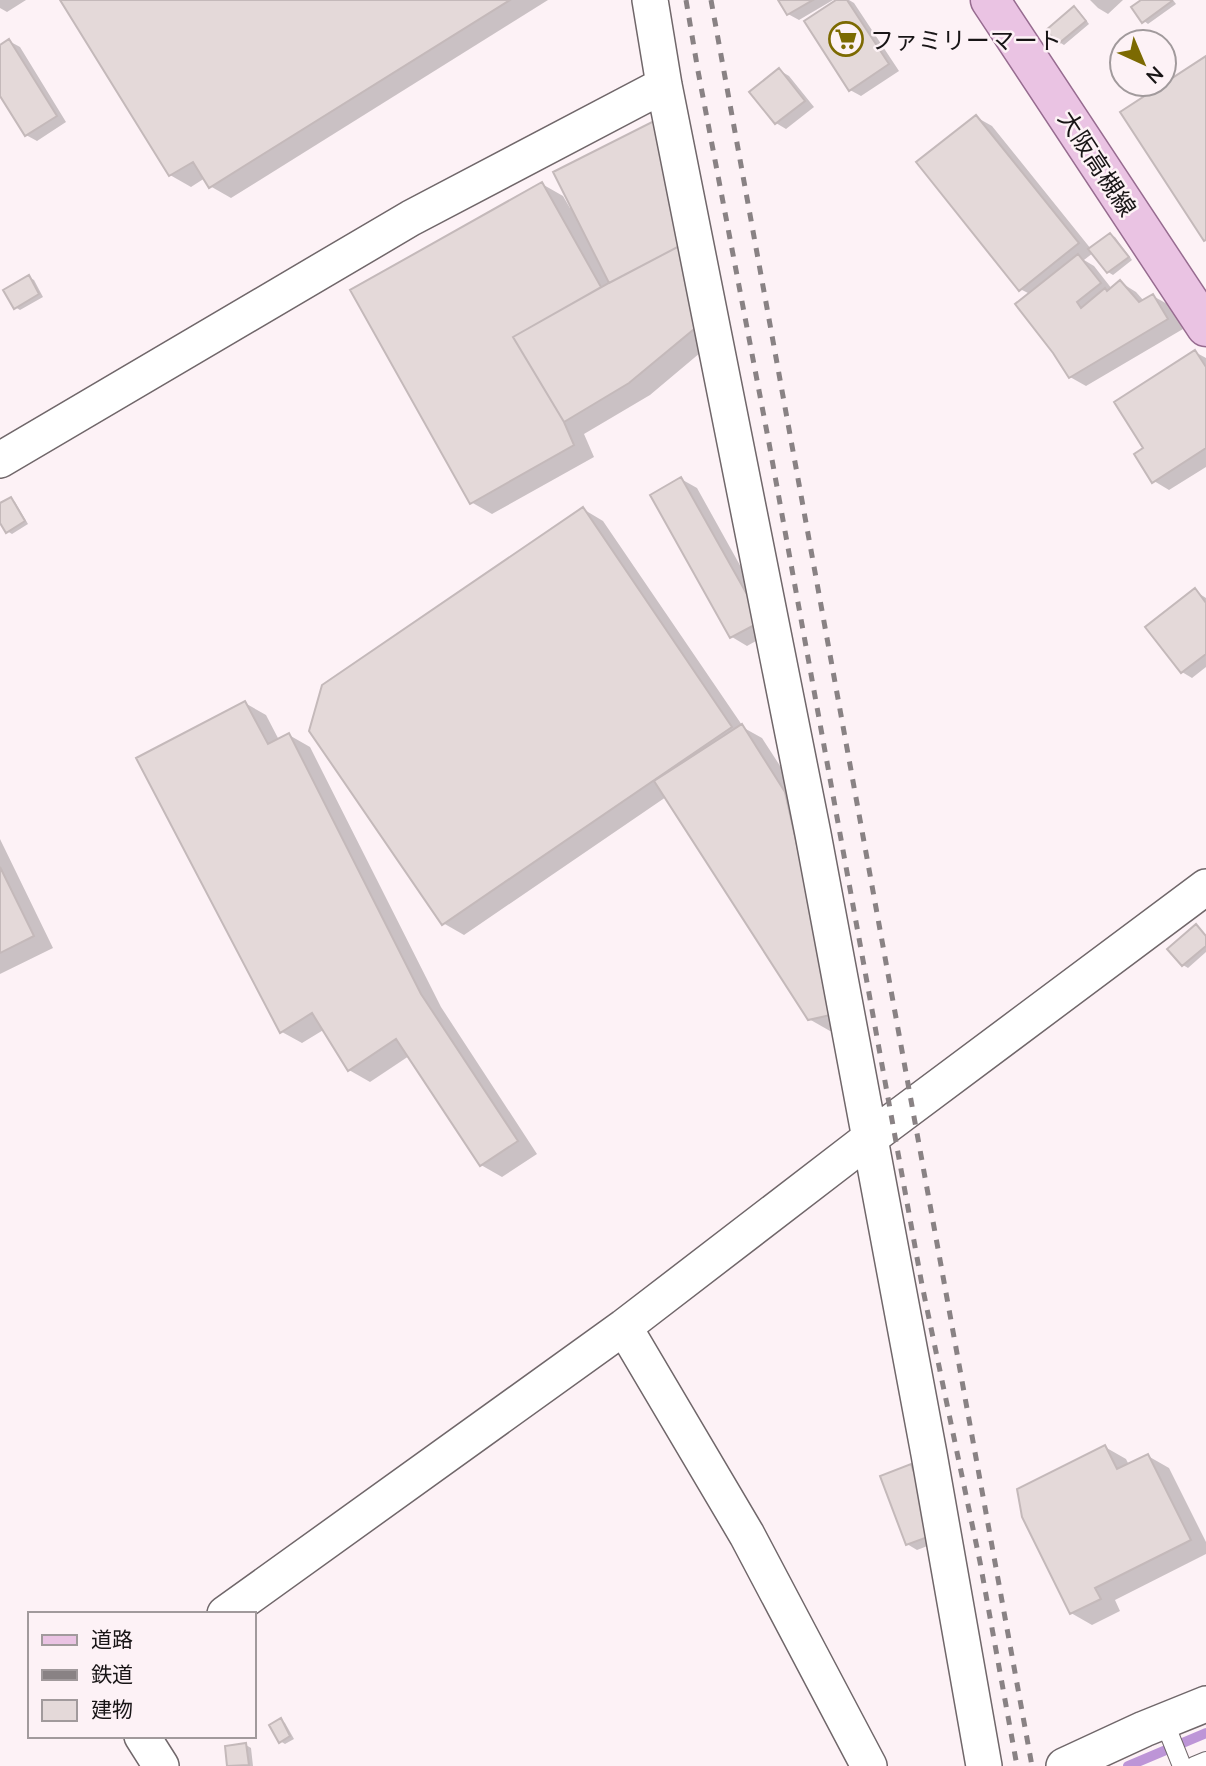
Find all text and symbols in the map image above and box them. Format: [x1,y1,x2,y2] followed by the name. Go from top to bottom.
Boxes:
[827,20,865,58] supermarket icon: ファミリーマート
[870,25,1062,54] place label: ファミリーマート
[1108,28,1178,98] north arrow
[1142,62,1168,89] text: N
[1053,105,1143,221] street label: 大阪高槻線
[28,1612,256,1738] legend
[91,1626,133,1651] text: 道路
[91,1661,133,1686] text: 鉄道
[91,1696,133,1721] text: 建物

